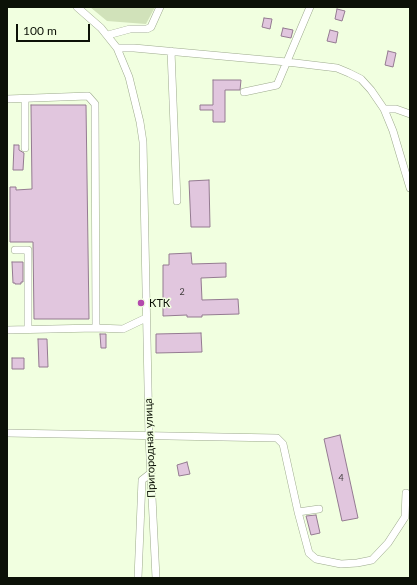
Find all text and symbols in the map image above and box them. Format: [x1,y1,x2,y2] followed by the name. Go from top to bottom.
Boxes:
[18,16,92,42] scale bar
[23,23,57,38] text: 100 m
[179,287,185,297] house number: 2
[149,296,170,310] place label: КТК
[136,298,146,308] marker: КТК
[142,398,158,498] street label: Пригородная улица
[338,473,344,483] house number: 4

